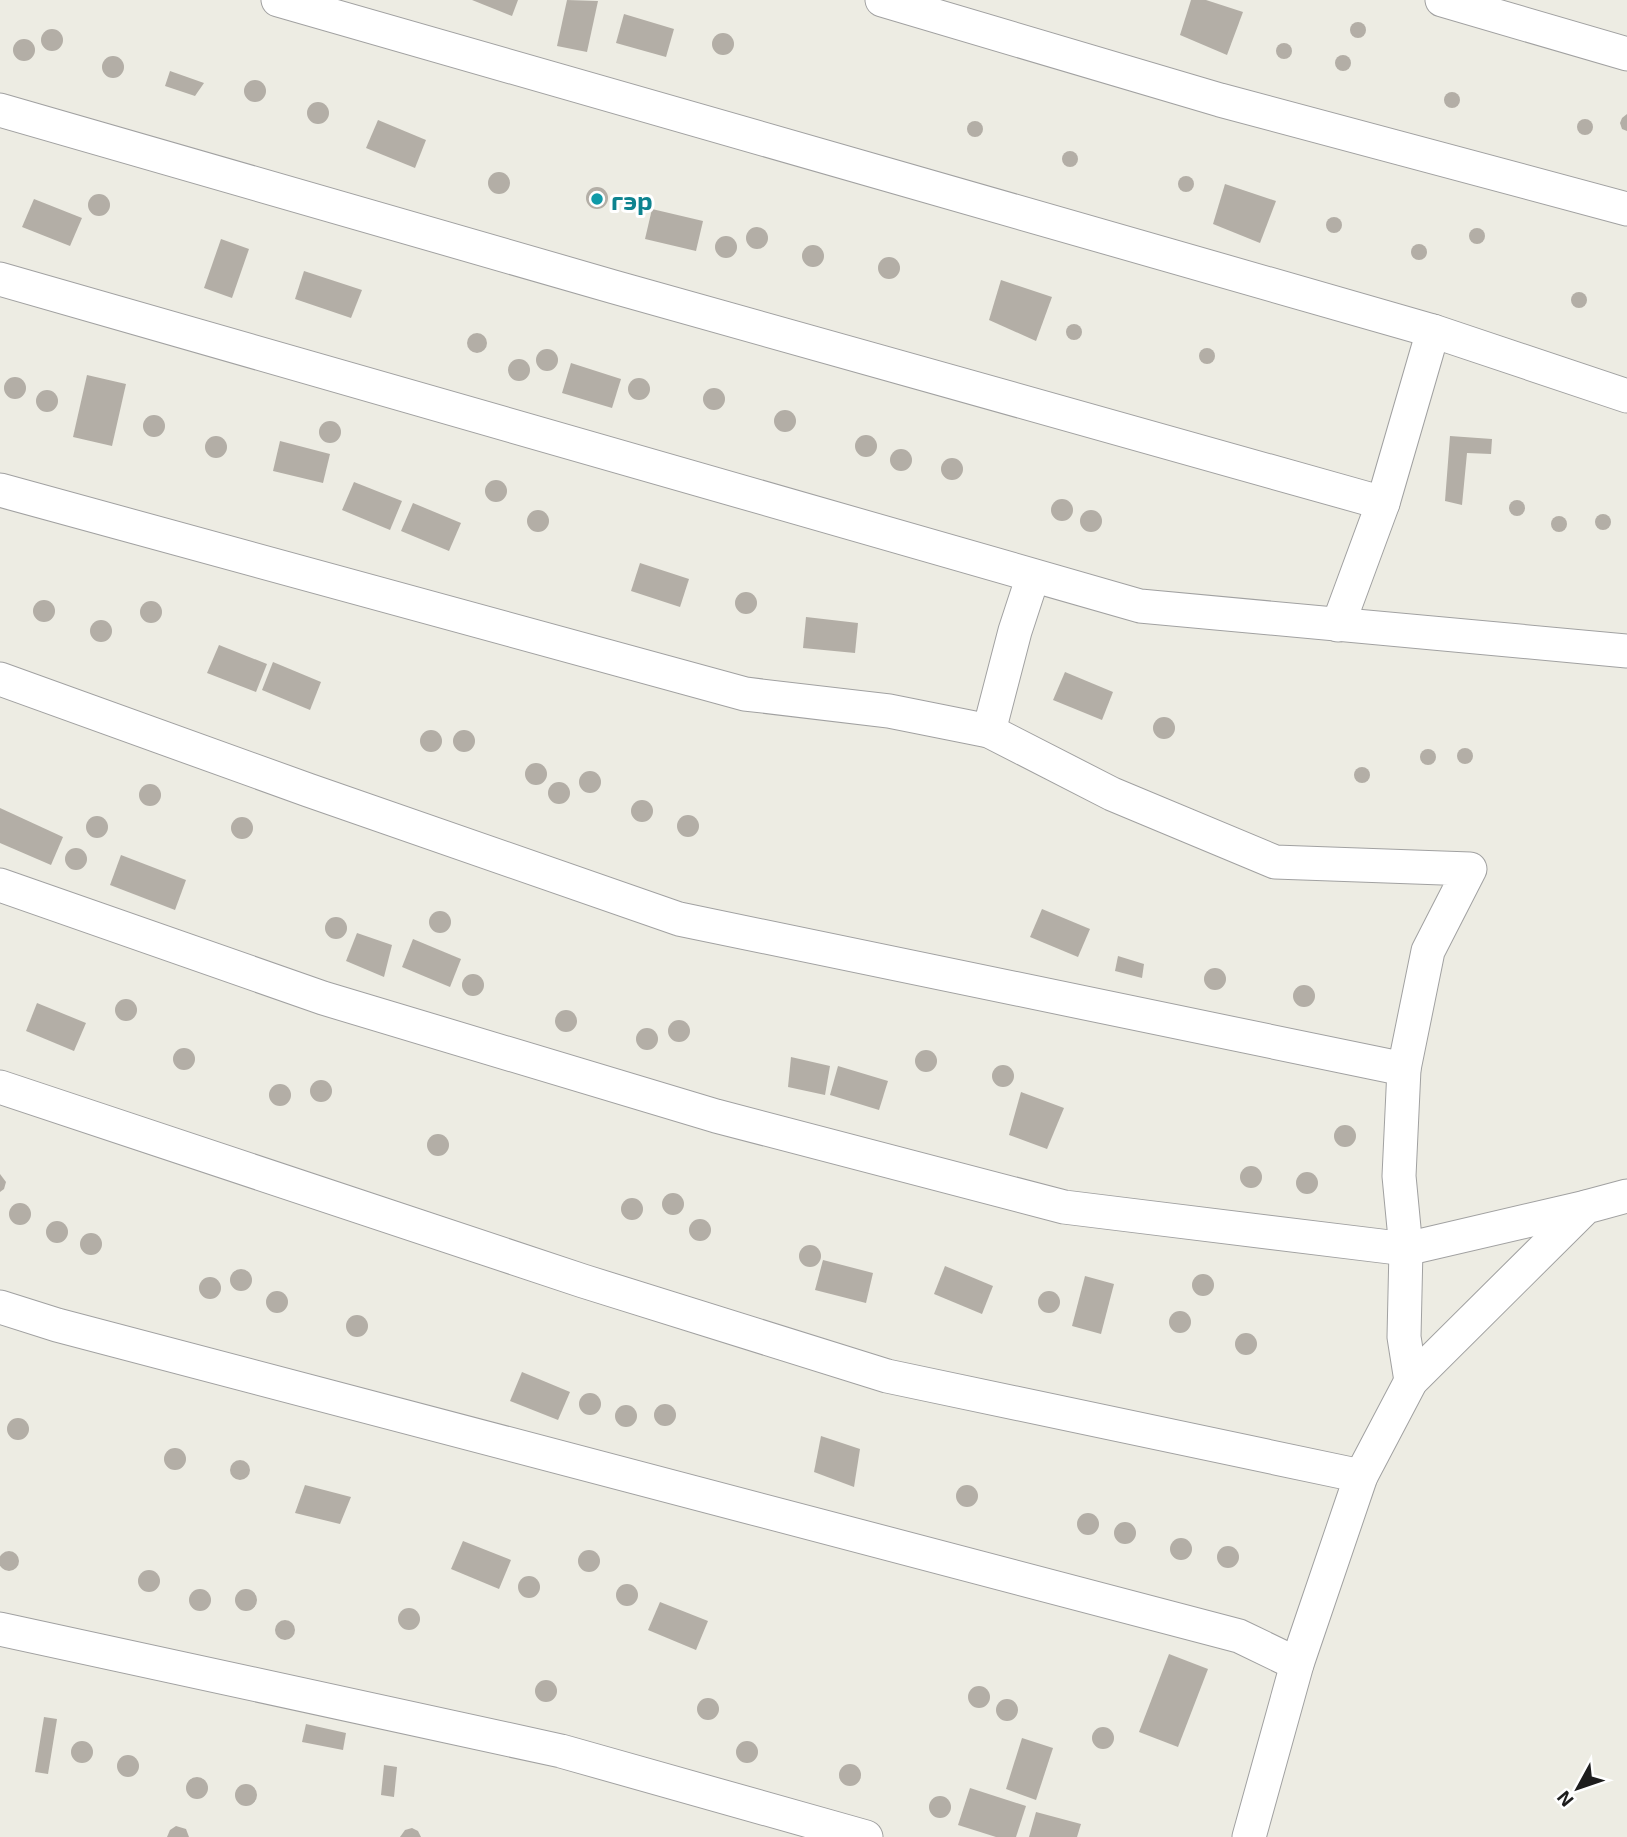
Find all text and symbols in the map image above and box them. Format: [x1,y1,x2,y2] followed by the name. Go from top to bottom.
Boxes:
[611,184,653,215] place label: гэр
[589,191,605,207] marker: гэр
[1543,1753,1613,1823] north arrow
[1551,1787,1578,1812] text: N

